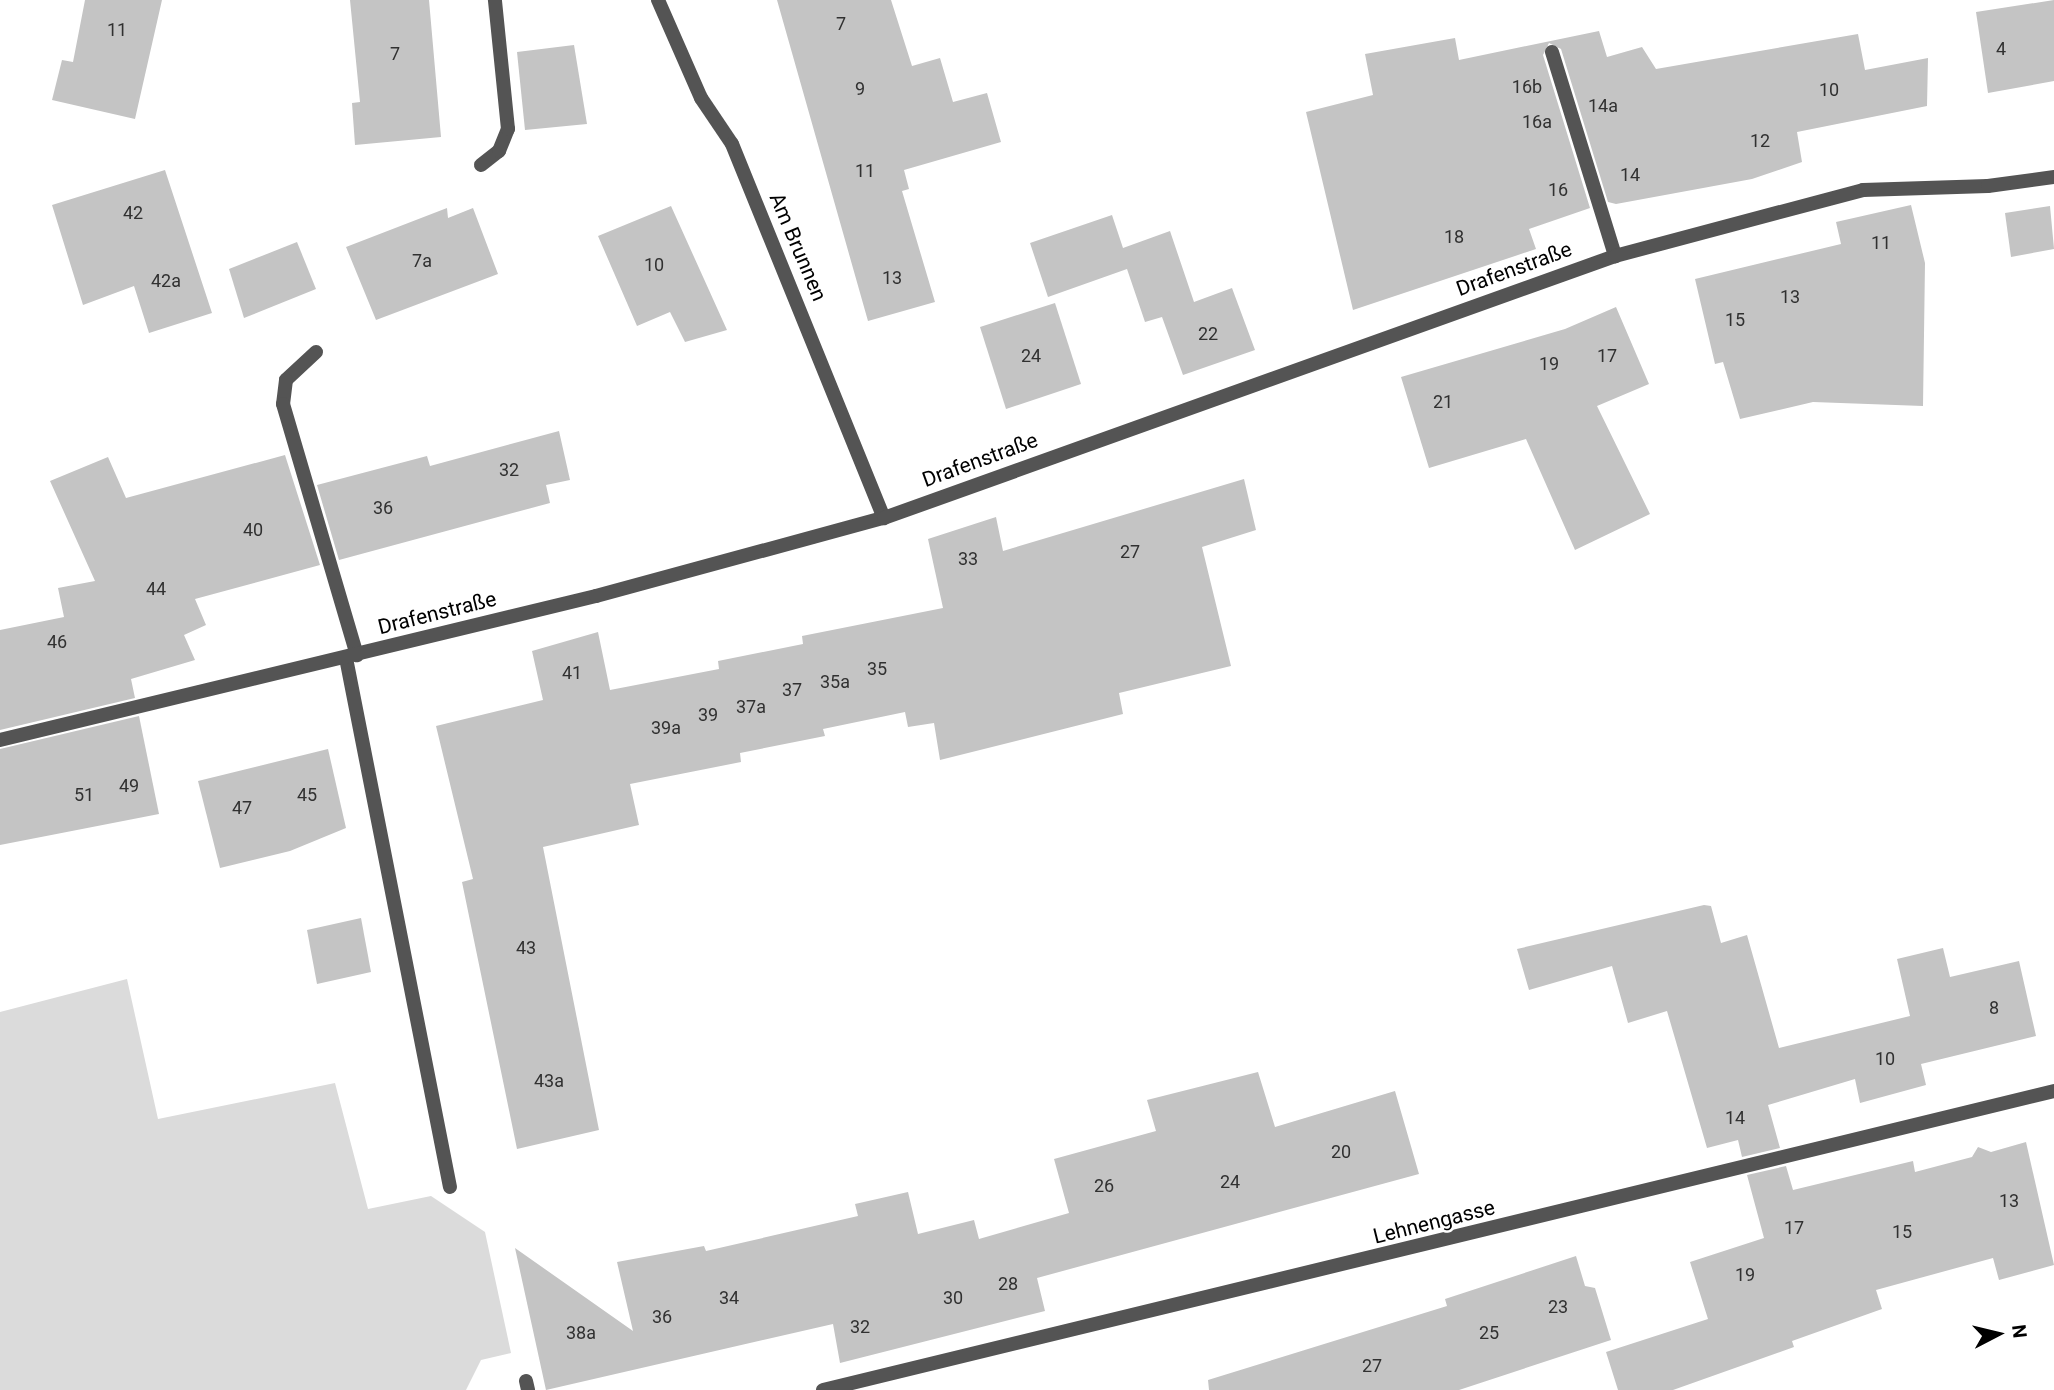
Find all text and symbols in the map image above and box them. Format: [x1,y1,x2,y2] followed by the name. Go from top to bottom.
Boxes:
[836,13,846,35] house number: 7
[107,19,127,41] house number: 11
[1996,38,2006,60] house number: 4
[390,43,400,65] house number: 7
[1512,76,1542,98] house number: 16b
[855,78,865,100] house number: 9
[1819,79,1839,101] house number: 10
[1588,95,1618,117] house number: 14a
[1522,111,1552,133] house number: 16a
[1750,130,1770,152] house number: 12
[855,160,875,182] house number: 11
[1620,164,1640,186] house number: 14
[1548,179,1568,201] house number: 16
[764,189,832,305] street label: Am Brunnen
[123,202,143,224] house number: 42
[1444,226,1464,248] house number: 18
[1871,232,1891,254] house number: 11
[1453,236,1575,302] street label: Drafenstraße
[412,250,432,272] house number: 7a
[644,254,664,276] house number: 10
[882,267,902,289] house number: 13
[151,270,181,292] house number: 42a
[1780,286,1800,308] house number: 13
[1725,309,1745,331] house number: 15
[1198,323,1218,345] house number: 22
[1021,345,1041,367] house number: 24
[1597,345,1617,367] house number: 17
[1539,353,1559,375] house number: 19
[1433,391,1453,413] house number: 21
[919,427,1041,493] street label: Drafenstraße
[499,459,519,481] house number: 32
[373,497,393,519] house number: 36
[243,519,263,541] house number: 40
[1120,541,1140,563] house number: 27
[958,548,978,570] house number: 33
[146,578,166,600] house number: 44
[375,586,499,640] street label: Drafenstraße
[47,631,67,653] house number: 46
[867,658,887,680] house number: 35
[562,662,582,684] house number: 41
[820,671,850,693] house number: 35a
[782,679,802,701] house number: 37
[736,696,766,718] house number: 37a
[698,704,718,726] house number: 39
[651,717,681,739] house number: 39a
[119,775,139,797] house number: 49
[74,784,94,806] house number: 51
[297,784,317,806] house number: 45
[232,797,252,819] house number: 47
[516,937,536,959] house number: 43
[1989,997,1999,1019] house number: 8
[1875,1048,1895,1070] house number: 10
[534,1070,564,1092] house number: 43a
[1725,1107,1745,1129] house number: 14
[1331,1141,1351,1163] house number: 20
[1220,1171,1240,1193] house number: 24
[1094,1175,1114,1197] house number: 26
[1999,1190,2019,1212] house number: 13
[1371,1195,1497,1249] street label: Lehnengasse
[1784,1217,1804,1239] house number: 17
[1892,1221,1912,1243] house number: 15
[1735,1264,1755,1286] house number: 19
[998,1273,1018,1295] house number: 28
[719,1287,739,1309] house number: 34
[943,1287,963,1309] house number: 30
[1548,1296,1568,1318] house number: 23
[1963,1299,2033,1369] north arrow
[652,1306,672,1328] house number: 36
[850,1316,870,1338] house number: 32
[566,1322,596,1344] house number: 38a
[1479,1322,1499,1344] house number: 25
[2007,1323,2032,1339] text: N
[1362,1355,1382,1377] house number: 27

